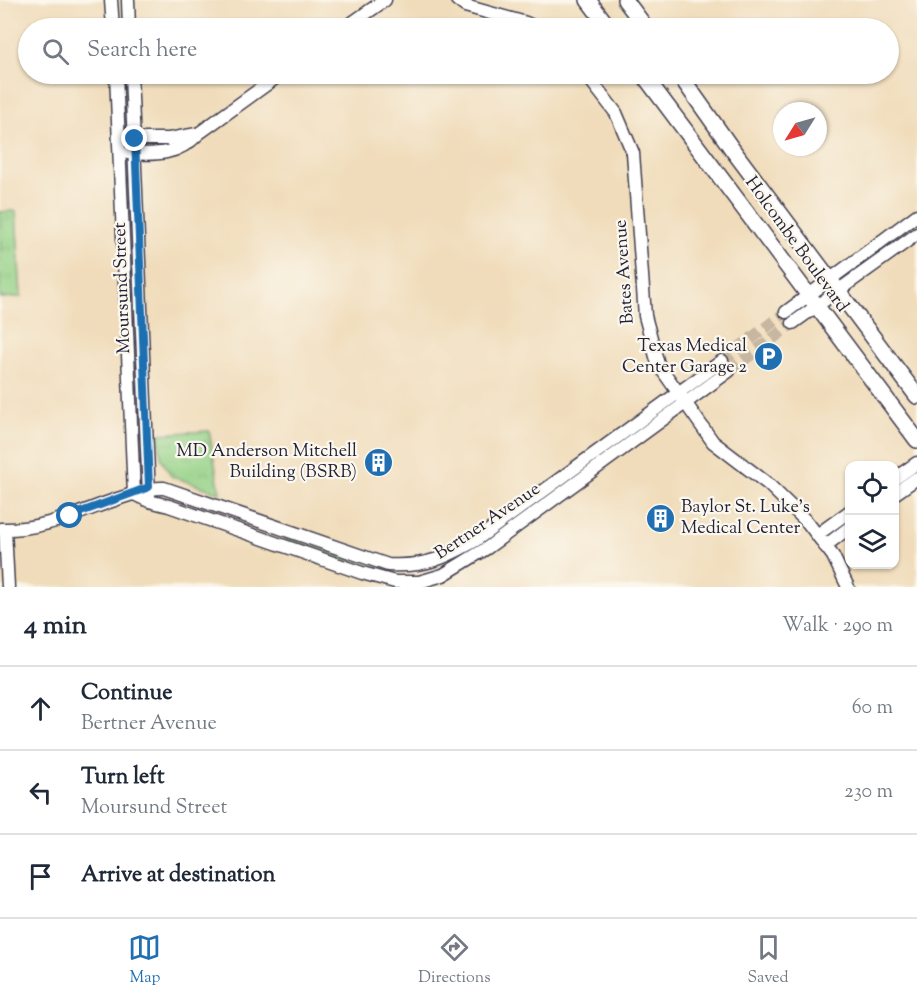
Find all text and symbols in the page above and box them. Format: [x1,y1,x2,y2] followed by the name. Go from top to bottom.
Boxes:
[18,18,899,84] search box
[39,35,72,68] icon: search
[87,35,197,67] text: Search here
[773,102,827,156] north arrow
[121,125,147,151] route end
[738,172,854,318] street label: Holcombe Boulevard
[608,219,642,325] street label: Bates Avenue
[108,222,138,354] street label: Moursund Street
[622,334,748,381] place label: Texas Medical Center Garage 2
[752,341,784,373] parking icon: Texas Medical Center Garage 2
[176,439,357,486] place label: MD Anderson Mitchell Building (BSRB)
[362,446,394,478] building icon: MD Anderson Mitchell Building (BSRB)
[845,461,899,569] map controls
[845,461,899,515] button: locate
[430,477,546,567] street label: Bertner Avenue
[681,495,810,542] place label: Baylor St. Luke's Medical Center
[56,502,82,528] route start
[644,502,676,534] building icon: Baylor St. Luke's Medical Center
[845,515,899,569] button: layers
[24,608,87,645] text: 4 min
[782,612,893,641] text: Walk · 290 m
[81,678,172,710] text: Continue
[24,692,57,725] icon: ahead
[852,694,893,723] text: 60 m
[81,710,217,739] text: Bertner Avenue
[81,762,164,794] text: Turn left
[24,776,57,809] icon: left
[844,778,893,807] text: 230 m
[81,794,227,823] text: Moursund Street
[24,860,57,893] icon: arrive
[81,860,276,892] text: Arrive at destination
[128,931,161,990] tab: Map
[418,931,491,990] tab: Directions
[747,931,789,990] tab: Saved

